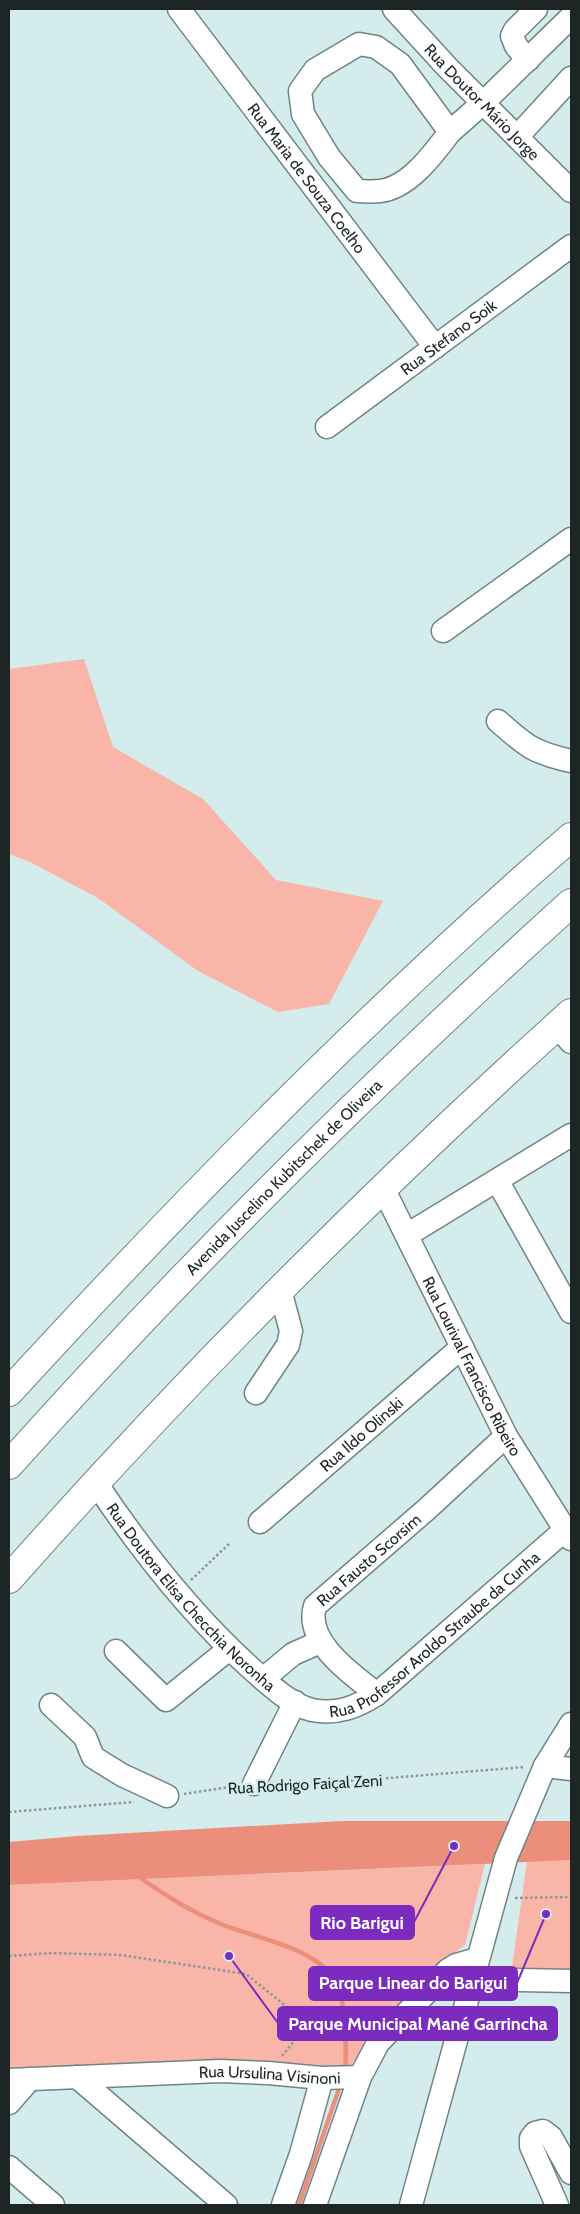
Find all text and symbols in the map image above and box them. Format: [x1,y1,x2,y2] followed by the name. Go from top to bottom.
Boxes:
[420,40,543,164] street label: Rua Doutor Mário Jorge
[244,99,370,257] street label: Rua Maria de Souza Coelho
[397,295,501,379] street label: Rua Stefano Soik
[182,1075,386,1279] street label: Avenida Juscelino Kubitschek de Oliveira
[418,1273,525,1460] street label: Rua Lourival Francisco Ribeiro
[316,1394,407,1476] street label: Rua Ildo Olinski
[102,1500,279,1696] street label: Rua Doutora Elisa Checchia Noronha
[313,1510,425,1610] street label: Rua Fausto Scorsim
[328,1547,544,1722] street label: Rua Professor Aroldo Straube da Cunha
[227,1771,383,1798] street label: Rua Rodrigo Faiçal Zeni
[311,1906,414,1939] callout: Rio Barigui
[320,1912,404,1934] text: Rio Barigui
[309,1967,517,2000] callout: Parque Linear do Barigui
[319,1972,507,1994] text: Parque Linear do Barigui
[278,2007,557,2040] callout: Parque Municipal Mané Garrincha
[288,2013,548,2035] text: Parque Municipal Mané Garrincha
[198,2062,341,2088] street label: Rua Ursulina Visinoni

